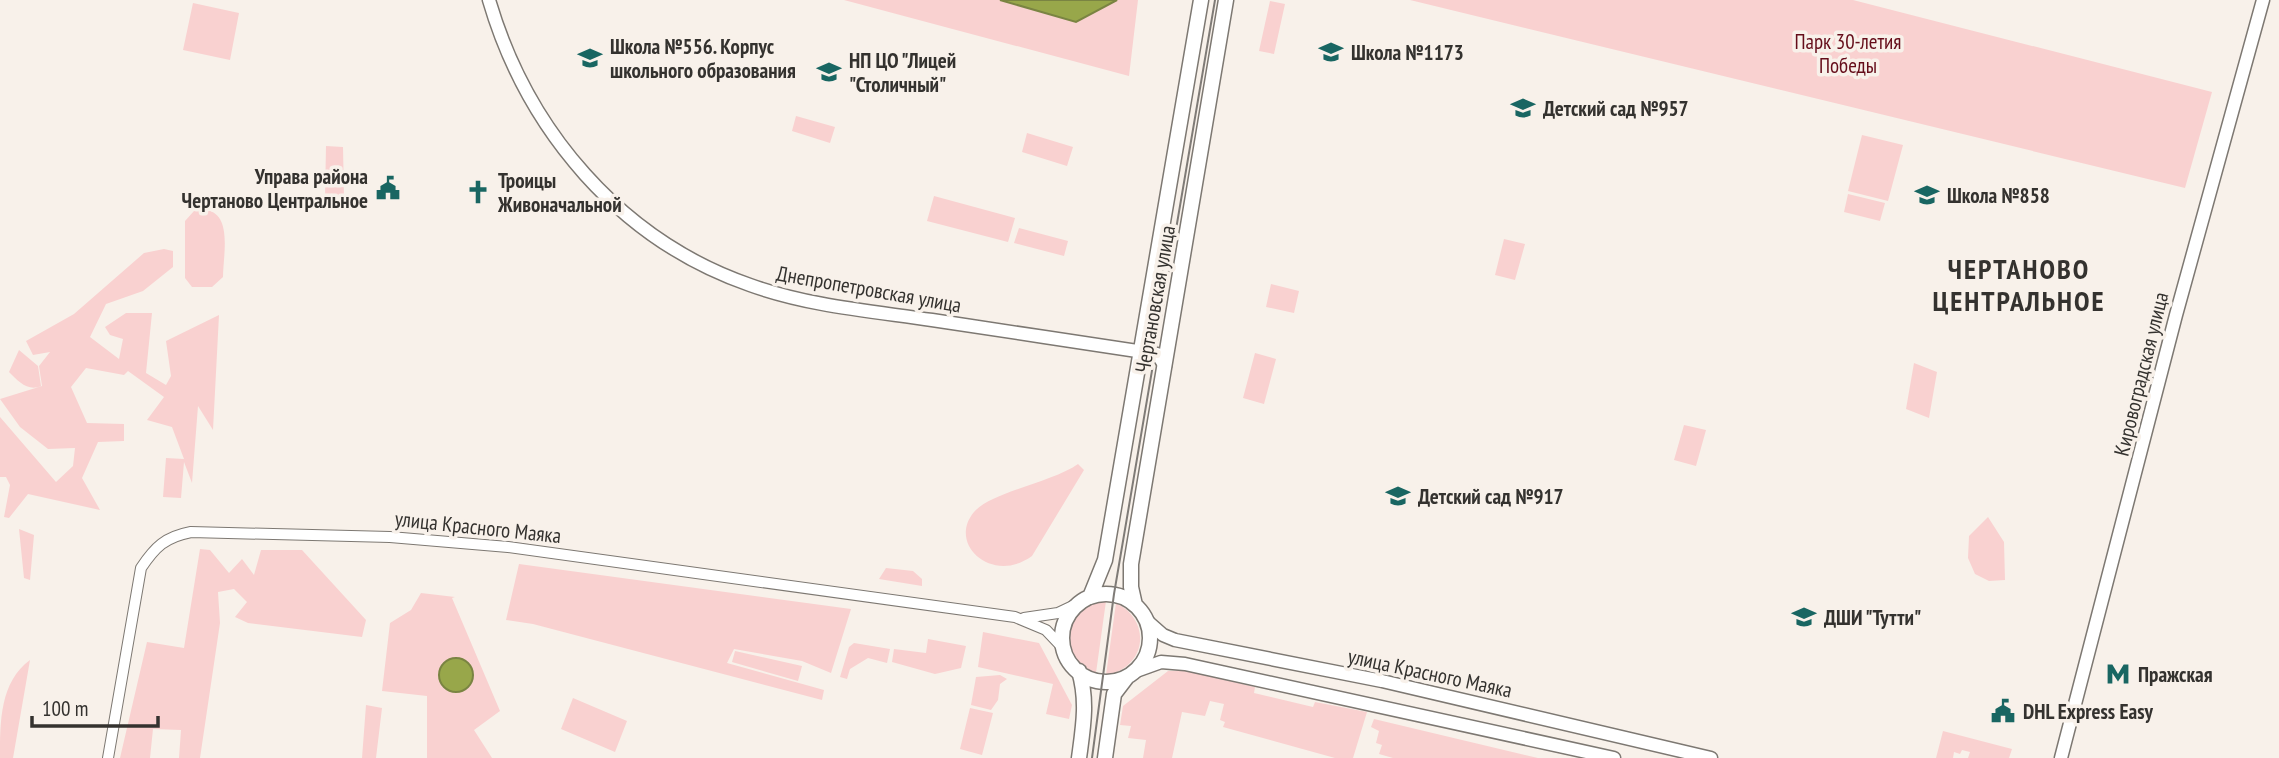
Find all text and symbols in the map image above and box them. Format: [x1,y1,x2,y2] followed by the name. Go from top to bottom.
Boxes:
[1795,28,1901,79] park label: Парк 30-летия Победы
[610,33,796,84] place label: Школа №556. Корпус школьного образования
[1317,38,1345,66] school or university icon: Школа №1173
[1351,39,1464,66] place label: Школа №1173
[576,44,604,72] school or university icon: Школа №556. Корпус школьного образования
[849,47,956,98] place label: НП ЦО "Лицей "Столичный"
[815,58,843,86] school or university icon: НП ЦО "Лицей "Столичный"
[1509,94,1537,122] school or university icon: Детский сад №957
[1543,95,1689,122] place label: Детский сад №957
[182,163,368,214] place label: Управа района Чертаново Центральное
[497,167,622,218] place label: Троицы Живоначальной
[374,174,402,202] public building icon: Управа района Чертаново Центральное
[464,178,492,206] church icon: Троицы Живоначальной
[1913,181,1941,209] school or university icon: Школа №858
[1947,182,2050,209] place label: Школа №858
[1129,223,1181,375] street label: Чертановская улица
[1932,250,2106,319] district label: ЧЕРТАНОВО ЦЕНТРАЛЬНОЕ
[775,259,963,319] street label: Днепропетровская улица
[2108,289,2174,459] street label: Кировоградская улица
[1384,482,1412,510] school or university icon: Детский сад №917
[1418,483,1564,510] place label: Детский сад №917
[394,505,562,549] street label: улица Красного Маяка
[1790,603,1818,631] school or university icon: ДШИ "Тутти"
[1824,604,1921,631] place label: ДШИ "Тутти"
[1346,642,1514,704] street label: улица Красного Маяка
[2104,660,2132,688] metro station icon: Пражская
[2138,661,2213,688] place label: Пражская
[32,684,158,728] scale bar
[42,695,88,722] text: 100 m
[1989,697,2017,725] public building icon: DHL Express Easy
[2023,698,2154,725] place label: DHL Express Easy

